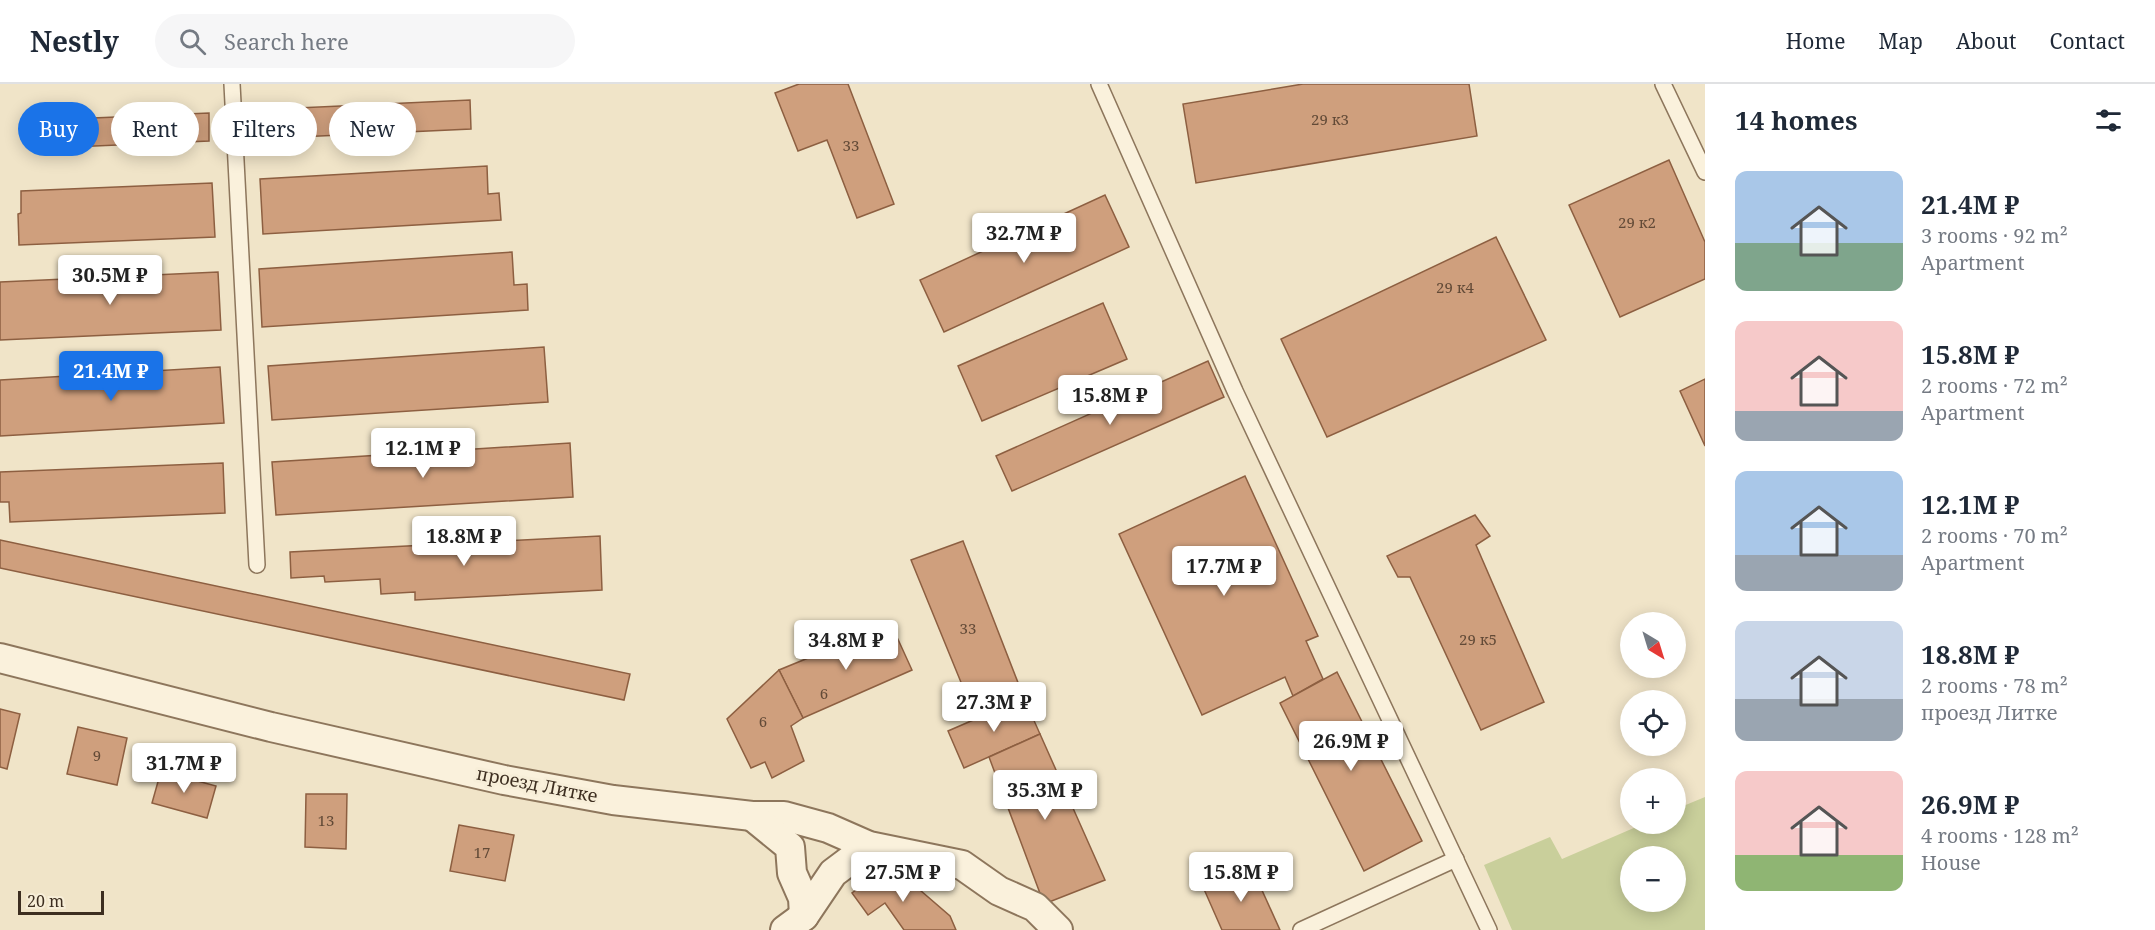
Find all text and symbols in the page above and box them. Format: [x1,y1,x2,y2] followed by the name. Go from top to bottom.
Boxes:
[155,14,575,68] search box
[30,22,119,60] text: Nestly
[176,25,209,58] icon: search
[224,26,349,56] text: Search here
[1786,27,1846,55] text: Home
[1879,27,1923,55] text: Map
[1956,27,2017,55] text: About
[2050,27,2125,55] text: Contact
[18,102,99,156] chip: Buy
[111,102,199,156] chip: Rent
[211,102,317,156] chip: Filters
[329,102,416,156] chip: New
[1735,102,1857,138] text: 14 homes
[2092,104,2125,137] icon: filters
[1311,109,1349,129] house number: 29 к3
[843,135,859,155] house number: 33
[1921,186,2020,222] text: 21.4M ₽
[1783,195,1855,267] icon: home
[1618,212,1656,232] house number: 29 к2
[969,213,1079,264] pin: 32.7M ₽
[986,219,1062,246] text: 32.7M ₽
[1921,222,2068,249] text: 3 rooms · 92 m²
[1921,249,2025,276] text: Apartment
[55,255,165,306] pin: 30.5M ₽
[72,261,148,288] text: 30.5M ₽
[1436,277,1475,297] house number: 29 к4
[1921,336,2020,372] text: 15.8M ₽
[1783,345,1855,417] icon: home
[56,351,166,402] pin: 21.4M ₽
[73,357,149,384] text: 21.4M ₽
[1921,372,2068,399] text: 2 rooms · 72 m²
[1055,375,1165,426] pin: 15.8M ₽
[1072,381,1148,408] text: 15.8M ₽
[1921,399,2025,426] text: Apartment
[368,428,478,479] pin: 12.1M ₽
[385,434,461,461] text: 12.1M ₽
[1921,486,2020,522] text: 12.1M ₽
[1783,495,1855,567] icon: home
[409,516,519,567] pin: 18.8M ₽
[426,522,502,549] text: 18.8M ₽
[1921,522,2068,549] text: 2 rooms · 70 m²
[1169,546,1279,597] pin: 17.7M ₽
[1921,549,2025,576] text: Apartment
[1186,552,1262,579] text: 17.7M ₽
[1620,612,1686,678] north arrow
[1620,612,1686,912] map controls
[960,618,976,638] house number: 33
[791,620,901,671] pin: 34.8M ₽
[808,626,884,653] text: 34.8M ₽
[1459,629,1497,649] house number: 29 к5
[1921,636,2020,672] text: 18.8M ₽
[1783,645,1855,717] icon: home
[1921,672,2068,699] text: 2 rooms · 78 m²
[939,682,1049,733] pin: 27.3M ₽
[820,683,828,703] house number: 6
[956,688,1032,715] text: 27.3M ₽
[1620,690,1686,756] button: locate
[1921,699,2058,726] text: проезд Литке
[759,711,767,731] house number: 6
[1296,721,1406,772] pin: 26.9M ₽
[1313,727,1389,754] text: 26.9M ₽
[129,743,239,794] pin: 31.7M ₽
[93,745,101,765] house number: 9
[146,749,222,776] text: 31.7M ₽
[475,761,600,808] street label: проезд Литке
[1620,768,1686,834] button: +
[990,770,1100,821] pin: 35.3M ₽
[1007,776,1083,803] text: 35.3M ₽
[1921,786,2020,822] text: 26.9M ₽
[1783,795,1855,867] icon: home
[318,810,334,830] house number: 13
[1921,822,2079,849] text: 4 rooms · 128 m²
[474,842,490,862] house number: 17
[1620,846,1686,912] button: −
[1921,849,1981,876] text: House
[848,852,958,903] pin: 27.5M ₽
[1186,852,1296,903] pin: 15.8M ₽
[865,858,941,885] text: 27.5M ₽
[1203,858,1279,885] text: 15.8M ₽
[18,888,104,916] scale bar
[27,890,64,912] text: 20 m

